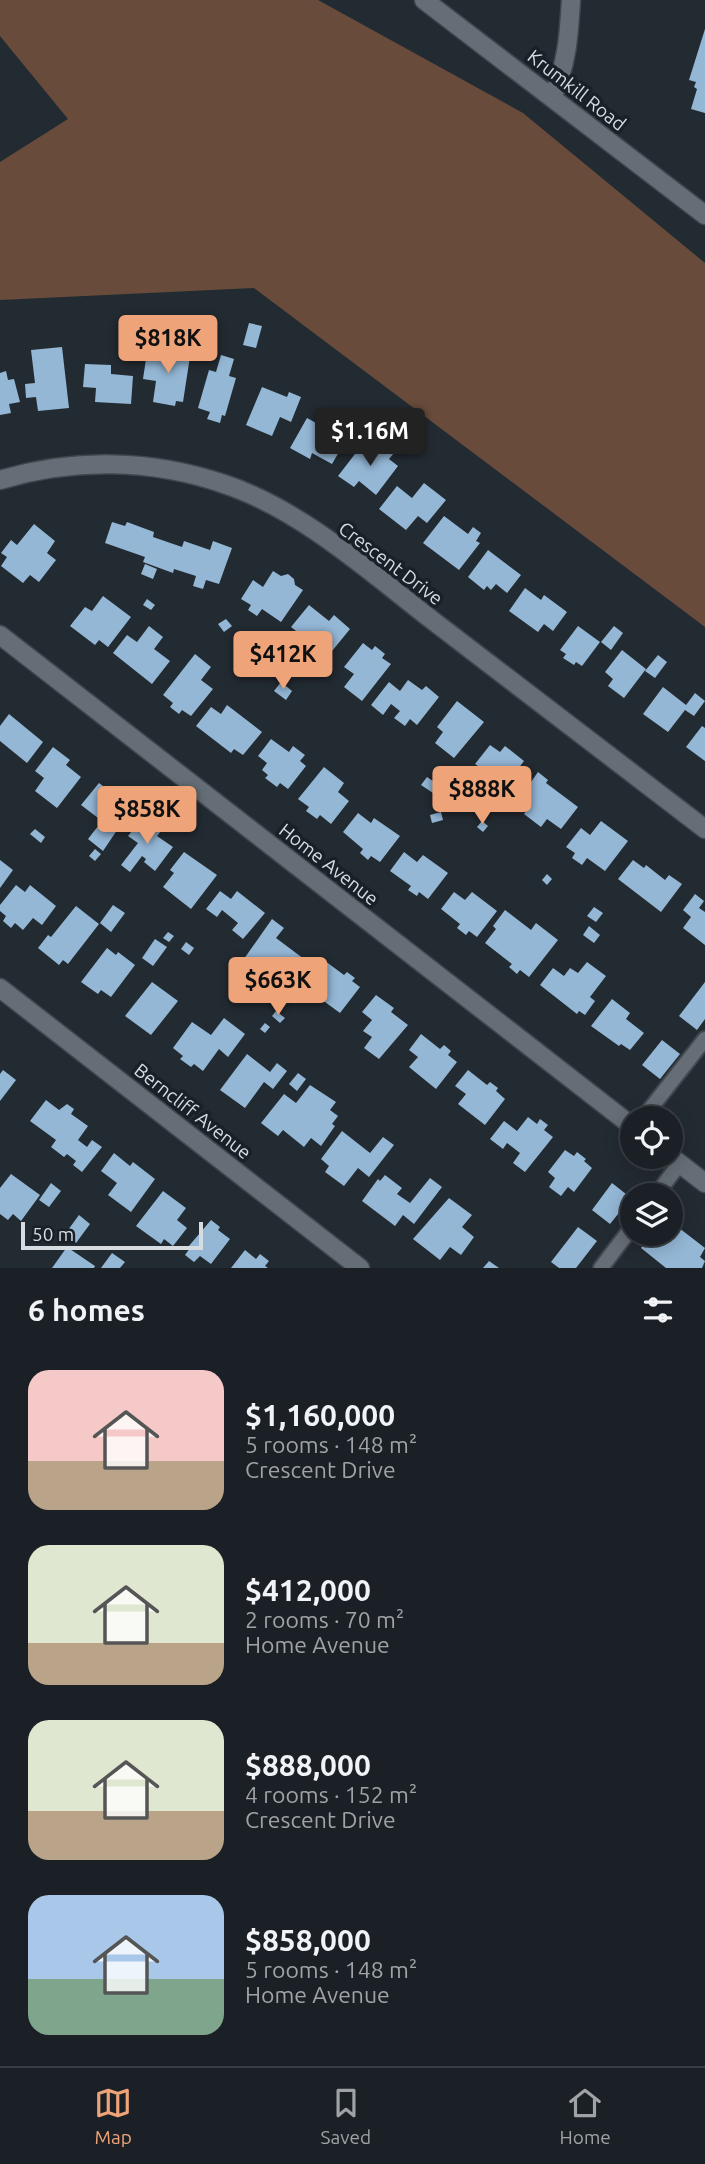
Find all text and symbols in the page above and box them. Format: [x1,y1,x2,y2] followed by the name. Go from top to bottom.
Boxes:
[524,45,630,135] street label: Krumkill Road
[119,316,217,375] pin: $818K
[134,325,202,350] text: $818K
[313,408,427,468] pin: $1.16M
[331,418,409,443] text: $1.16M
[335,517,447,609] street label: Crescent Drive
[234,632,332,691] pin: $412K
[249,641,317,666] text: $412K
[433,766,531,826] pin: $888K
[448,776,516,801] text: $888K
[98,786,196,846] pin: $858K
[113,796,181,821] text: $858K
[275,819,383,909] street label: Home Avenue
[229,958,327,1017] pin: $663K
[244,967,312,992] text: $663K
[130,1059,256,1163] street label: Berncliff Avenue
[620,1106,683,1246] map controls
[620,1106,683,1169] button: locate
[620,1183,683,1246] button: layers
[21,1219,203,1251] scale bar
[32,1223,74,1245] text: 50 m
[639,1291,677,1329] icon: filters
[28,1293,145,1327] text: 6 homes
[84,1398,168,1482] icon: home
[245,1398,395,1432] text: $1,160,000
[245,1432,417,1457] text: 5 rooms · 148 m²
[245,1457,396,1482] text: Crescent Drive
[84,1573,168,1657] icon: home
[245,1573,371,1607] text: $412,000
[245,1607,404,1632] text: 2 rooms · 70 m²
[245,1632,390,1657] text: Home Avenue
[84,1748,168,1832] icon: home
[245,1748,371,1782] text: $888,000
[245,1782,417,1807] text: 4 rooms · 152 m²
[245,1807,396,1832] text: Crescent Drive
[84,1923,168,2007] icon: home
[245,1923,371,1957] text: $858,000
[245,1957,417,1982] text: 5 rooms · 148 m²
[245,1982,390,2007] text: Home Avenue
[94,2084,132,2148] tab: Map
[321,2084,371,2148] tab: Saved
[560,2084,611,2148] tab: Home

